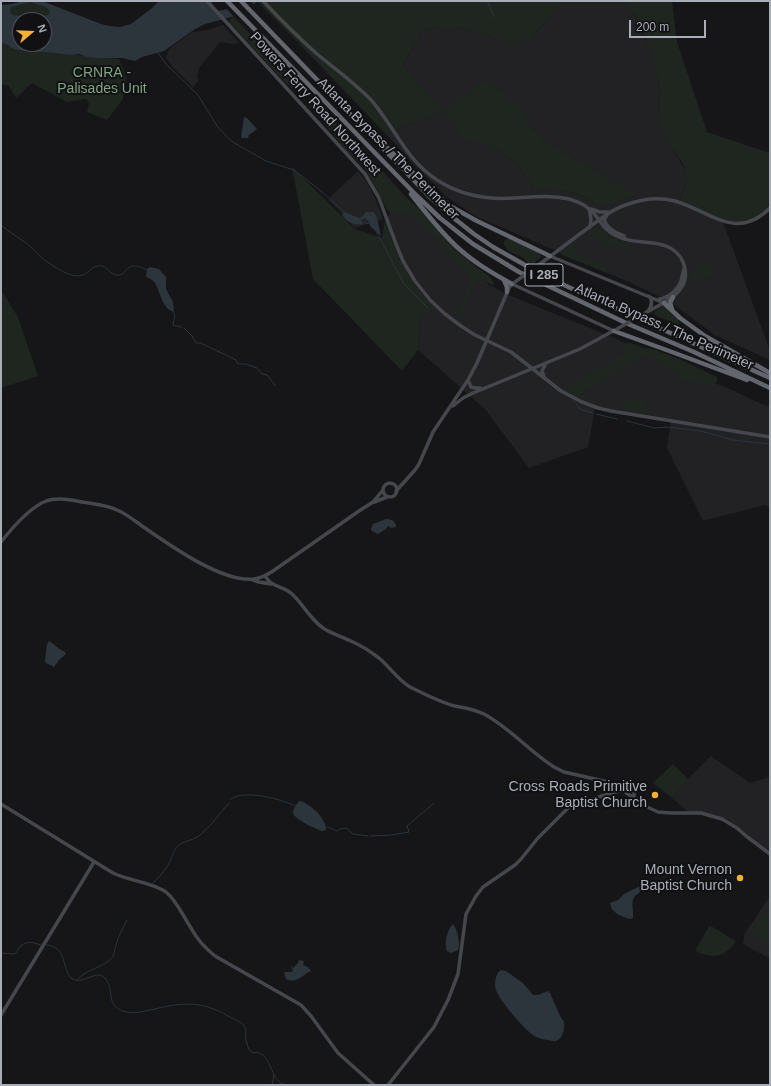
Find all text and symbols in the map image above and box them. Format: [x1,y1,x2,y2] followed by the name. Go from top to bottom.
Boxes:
[12,12,52,52] north arrow
[631,12,708,38] scale bar
[636,20,669,34] text: 200 m
[35,23,49,34] text: N
[246,29,384,179] street label: Powers Ferry Road Northwest
[57,65,147,98] park label: CRNRA - Palisades Unit
[314,75,462,223] street label: Atlanta Bypass / The Perimeter
[525,264,563,286] road number: I 285
[572,280,756,374] street label: Atlanta Bypass / The Perimeter
[509,779,647,812] place label: Cross Roads Primitive Baptist Church
[650,790,660,800] marker: Cross Roads Primitive Baptist Church
[640,862,732,894] place label: Mount Vernon Baptist Church
[735,873,745,883] marker: Mount Vernon Baptist Church

